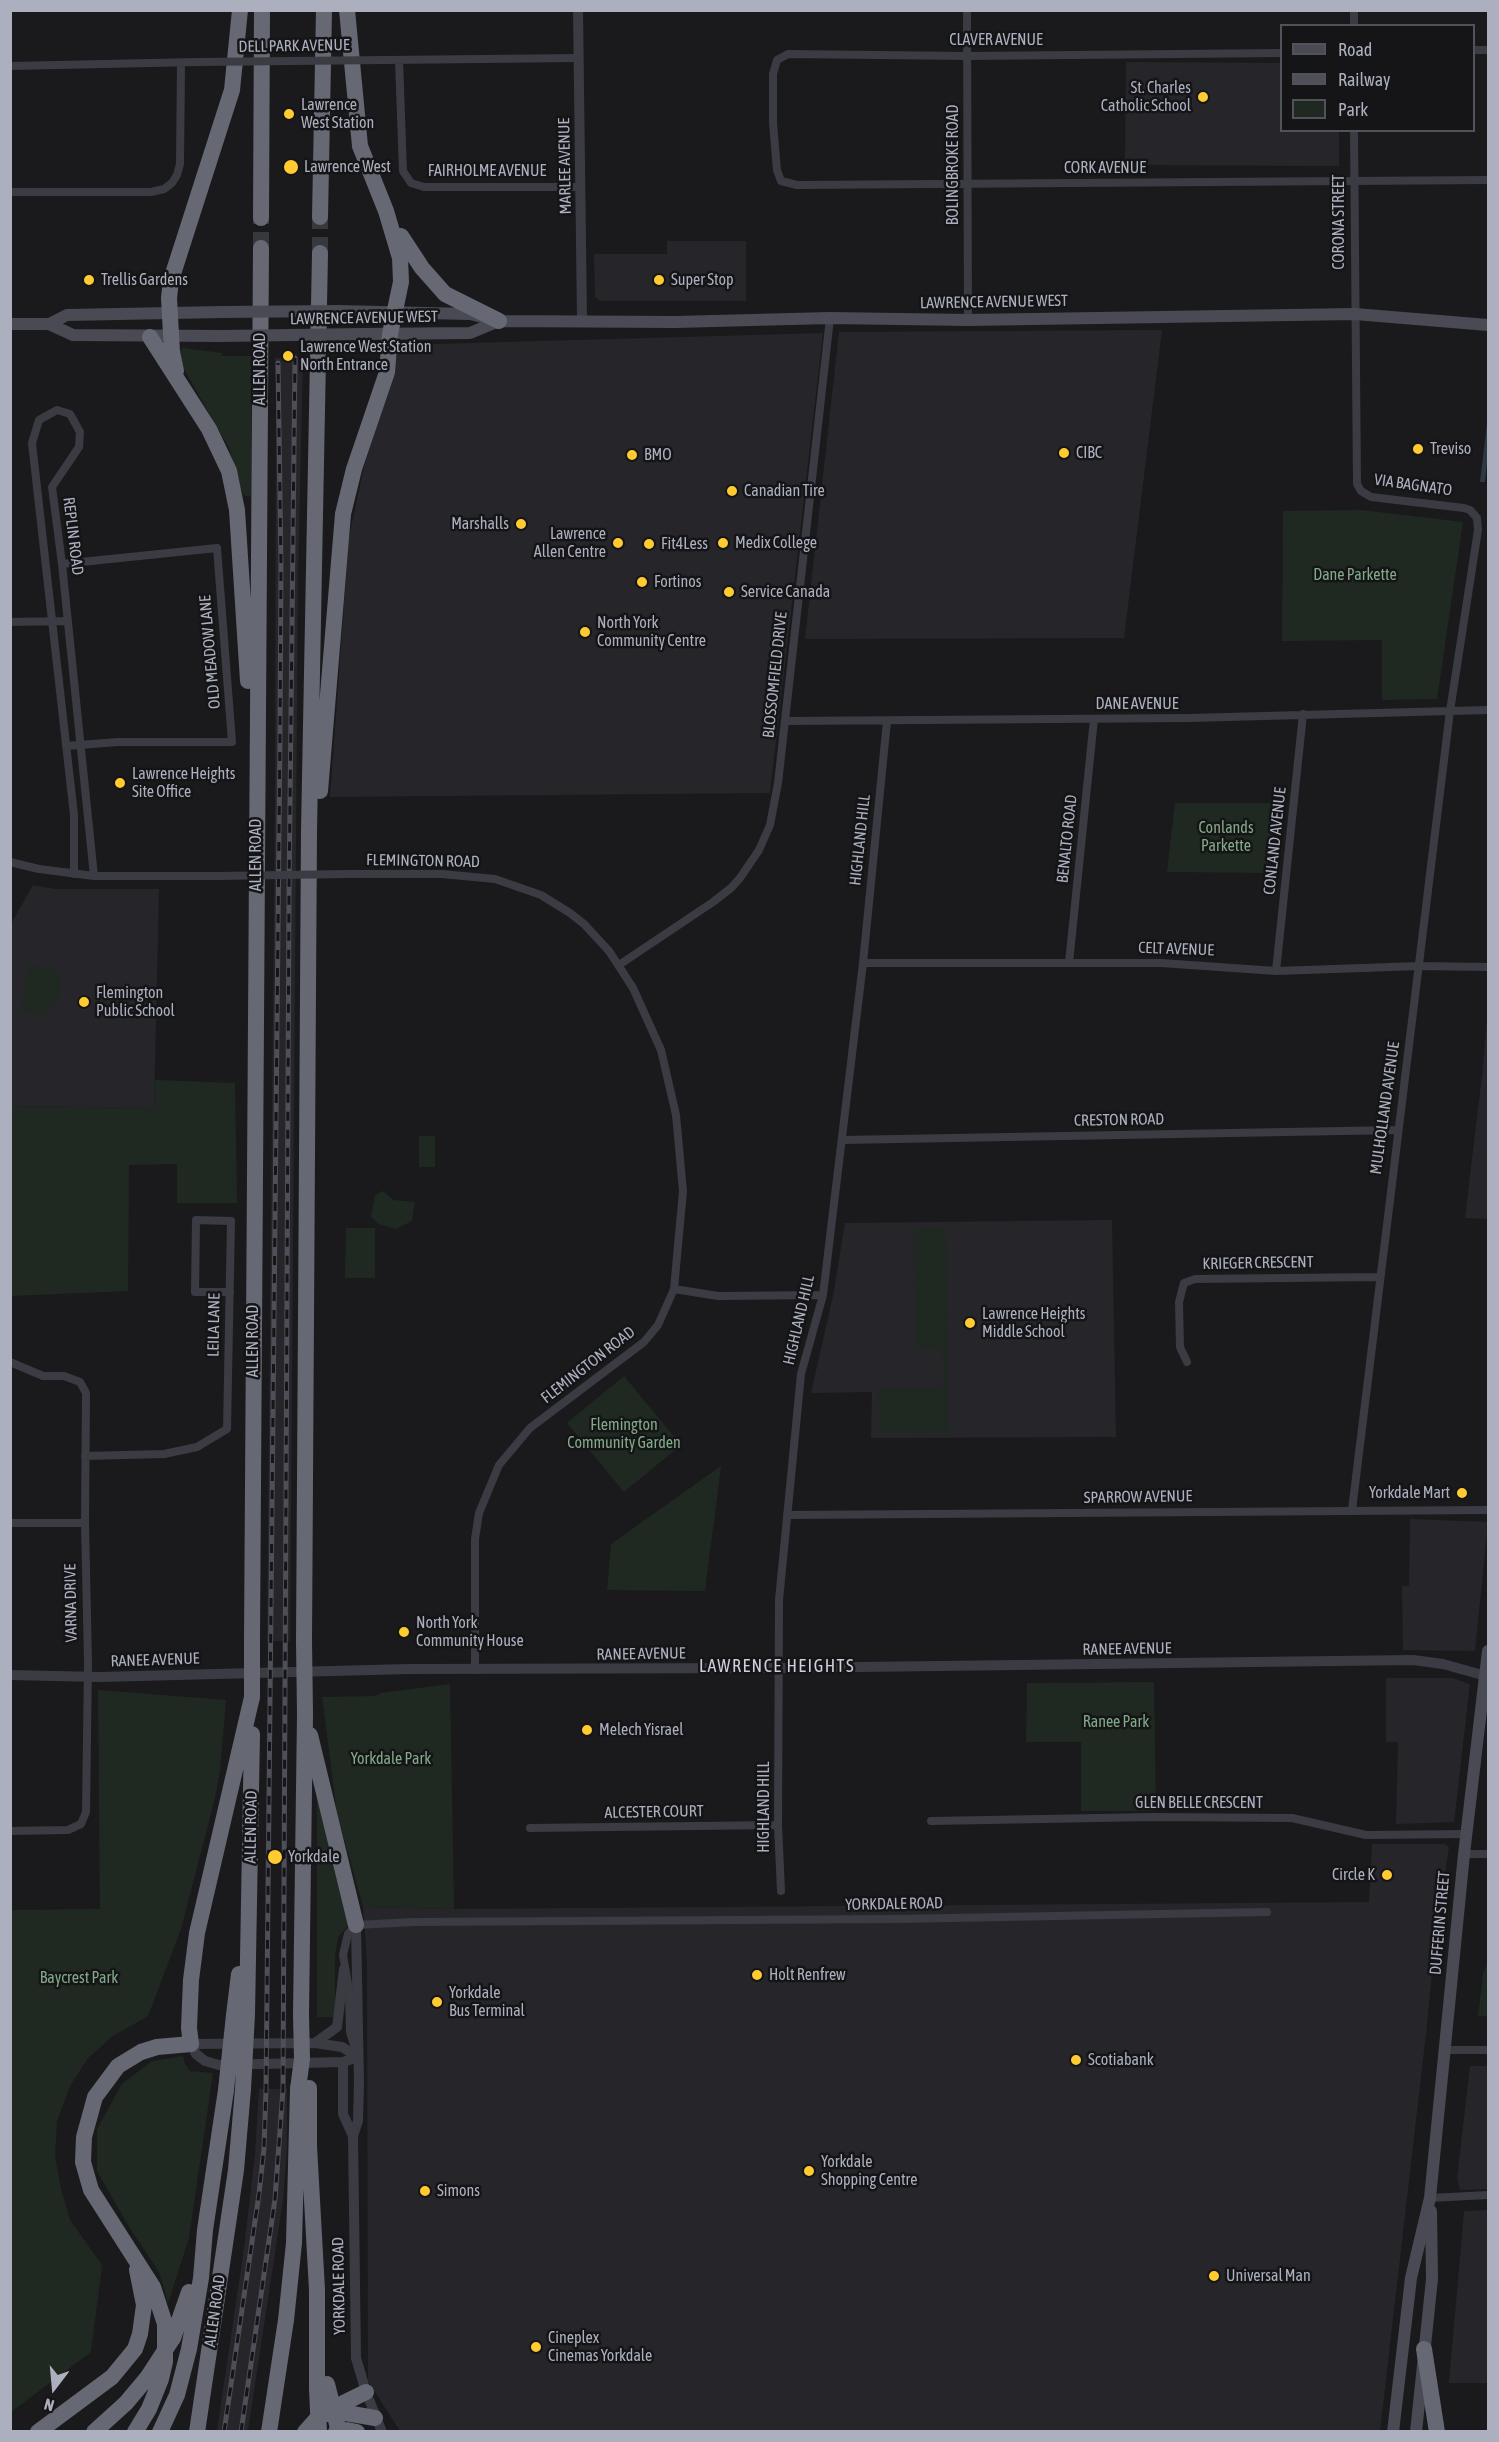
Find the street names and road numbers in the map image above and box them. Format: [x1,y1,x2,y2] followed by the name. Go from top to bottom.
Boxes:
[949,30,1043,50] street label: CLAVER AVENUE
[238,35,350,57] street label: DELL PARK AVENUE
[943,105,963,225] street label: BOLINGBROKE ROAD
[555,118,575,214] street label: MARLEE AVENUE
[1064,158,1146,178] street label: CORK AVENUE
[428,161,546,181] street label: FAIRHOLME AVENUE
[1329,174,1349,270] street label: CORONA STREET
[920,291,1068,313] street label: LAWRENCE AVENUE WEST
[290,307,438,329] street label: LAWRENCE AVENUE WEST
[250,333,270,405] street label: ALLEN ROAD
[1373,470,1453,500] street label: VIA BAGNATO
[59,496,87,576] street label: REPLIN ROAD
[195,594,225,710] street label: OLD MEADOW LANE
[759,611,791,739] street label: BLOSSOMFIELD DRIVE
[1095,694,1179,714] street label: DANE AVENUE
[1260,786,1290,896] street label: CONLAND AVENUE
[846,793,874,887] street label: HIGHLAND HILL
[1053,794,1081,884] street label: BENALTO ROAD
[246,819,266,891] street label: ALLEN ROAD
[366,850,480,872] street label: FLEMINGTON ROAD
[1138,938,1214,960] street label: CELT AVENUE
[1366,1040,1404,1176] street label: MULHOLLAND AVENUE
[1074,1110,1164,1130] street label: CRESTON ROAD
[1202,1252,1314,1274] street label: KRIEGER CRESCENT
[779,1273,819,1367] street label: HIGHLAND HILL
[204,1293,224,1357] street label: LEILA LANE
[243,1305,263,1377] street label: ALLEN ROAD
[537,1322,639,1408] street label: FLEMINGTON ROAD
[1084,1486,1192,1508] street label: SPARROW AVENUE
[61,1564,81,1642] street label: VARNA DRIVE
[1082,1639,1172,1659] street label: RANEE AVENUE
[596,1644,686,1664] street label: RANEE AVENUE
[110,1649,200,1671] street label: RANEE AVENUE
[754,1761,774,1853] street label: HIGHLAND HILL
[241,1791,261,1863] street label: ALLEN ROAD
[1135,1793,1263,1813] street label: GLEN BELLE CRESCENT
[604,1802,704,1822] street label: ALCESTER COURT
[1426,1870,1454,1976] street label: DUFFERIN STREET
[845,1894,943,1914] street label: YORKDALE ROAD
[329,2237,349,2335] street label: YORKDALE ROAD
[200,2274,230,2348] street label: ALLEN ROAD

